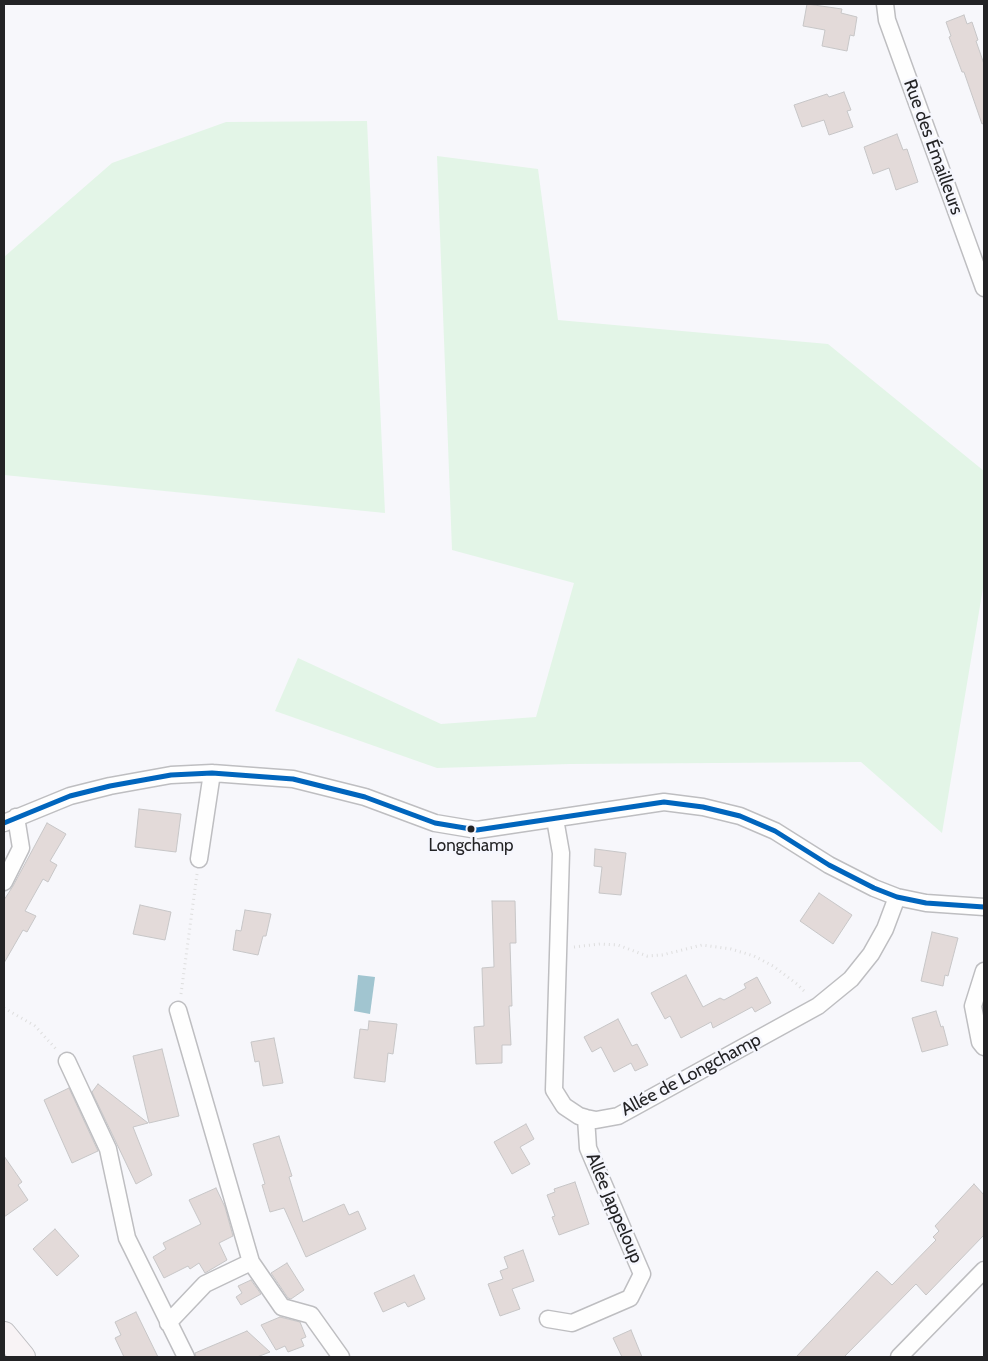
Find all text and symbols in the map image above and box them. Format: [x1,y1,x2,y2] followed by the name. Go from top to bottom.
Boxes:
[899,76,967,218] street label: Rue des Émailleurs
[466,824,476,834] marker: Longchamp
[428,836,514,856] place label: Longchamp
[617,1029,765,1121] street label: Allée de Longchamp
[581,1150,647,1266] street label: Allée Jappeloup

